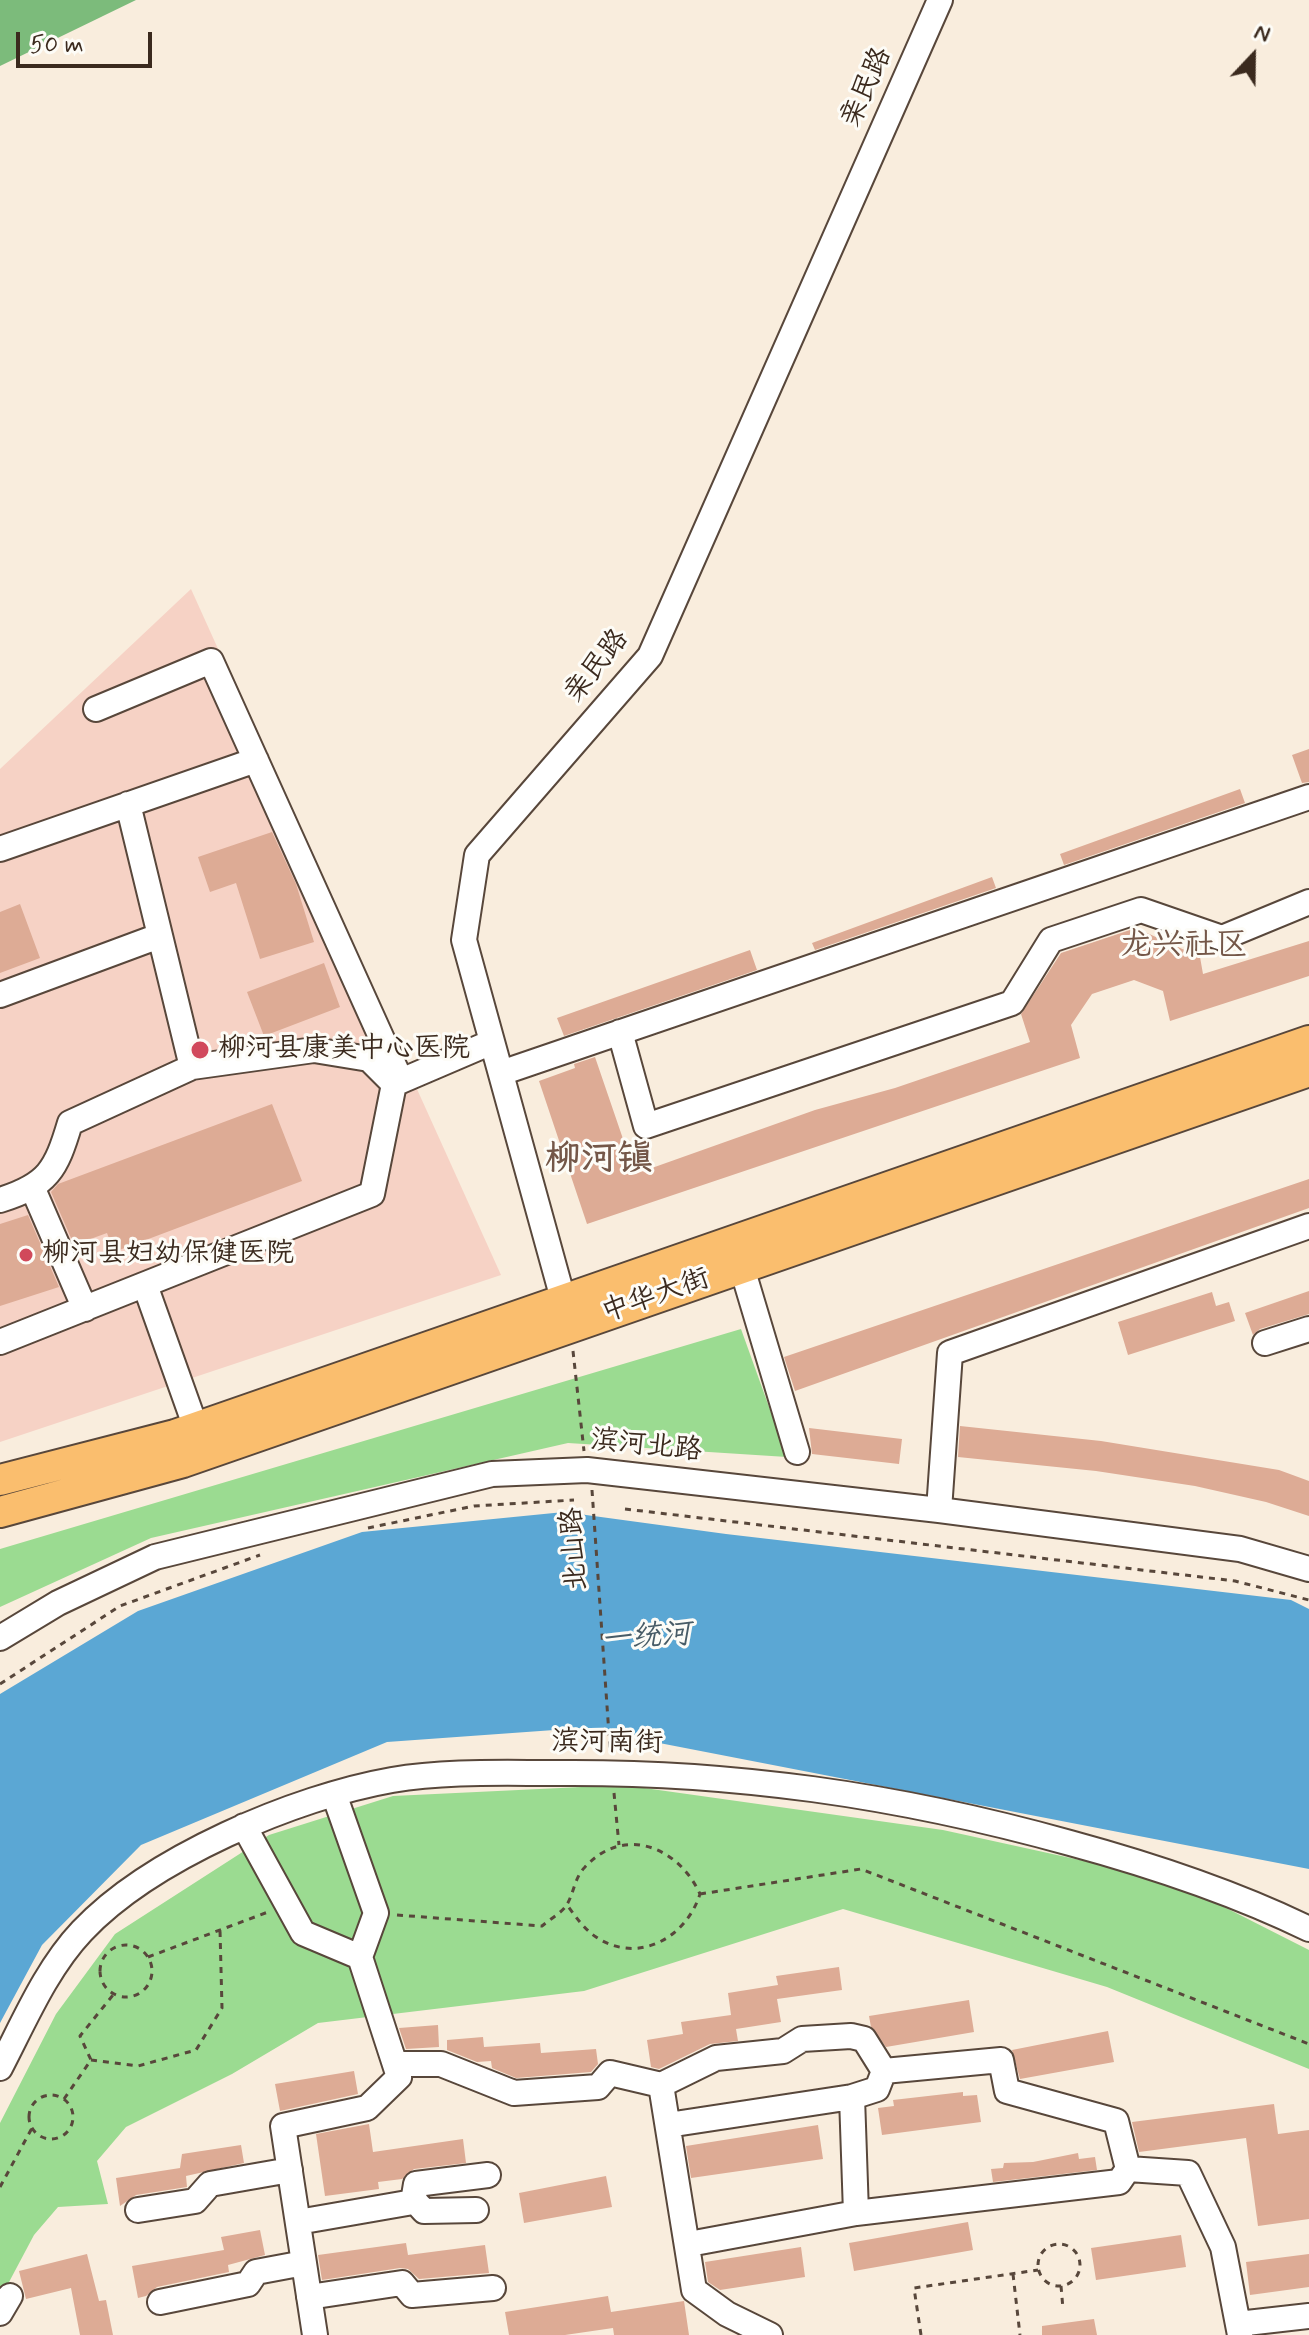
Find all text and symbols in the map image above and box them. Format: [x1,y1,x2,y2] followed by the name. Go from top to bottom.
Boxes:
[20,16,156,66] scale bar
[1213,16,1293,96] north arrow
[1250,18,1274,49] text: N
[30,30,84,61] text: 50 m
[836,43,900,133] street label: 亲民路
[559,624,637,710] street label: 亲民路
[1120,928,1248,966] district label: 龙兴社区
[218,1033,470,1067] place label: 柳河县康美中心医院
[189,1039,211,1061] marker: 柳河县康美中心医院
[545,1139,653,1183] district label: 柳河镇
[42,1238,294,1272] place label: 柳河县妇幼保健医院
[17,1246,35,1264] marker: 柳河县妇幼保健医院
[598,1263,714,1331] street label: 中华大街
[589,1424,703,1470] street label: 滨河北路
[556,1506,596,1592] street label: 北山路
[600,1618,692,1660] water label: 一统河
[551,1726,663,1762] street label: 滨河南街

